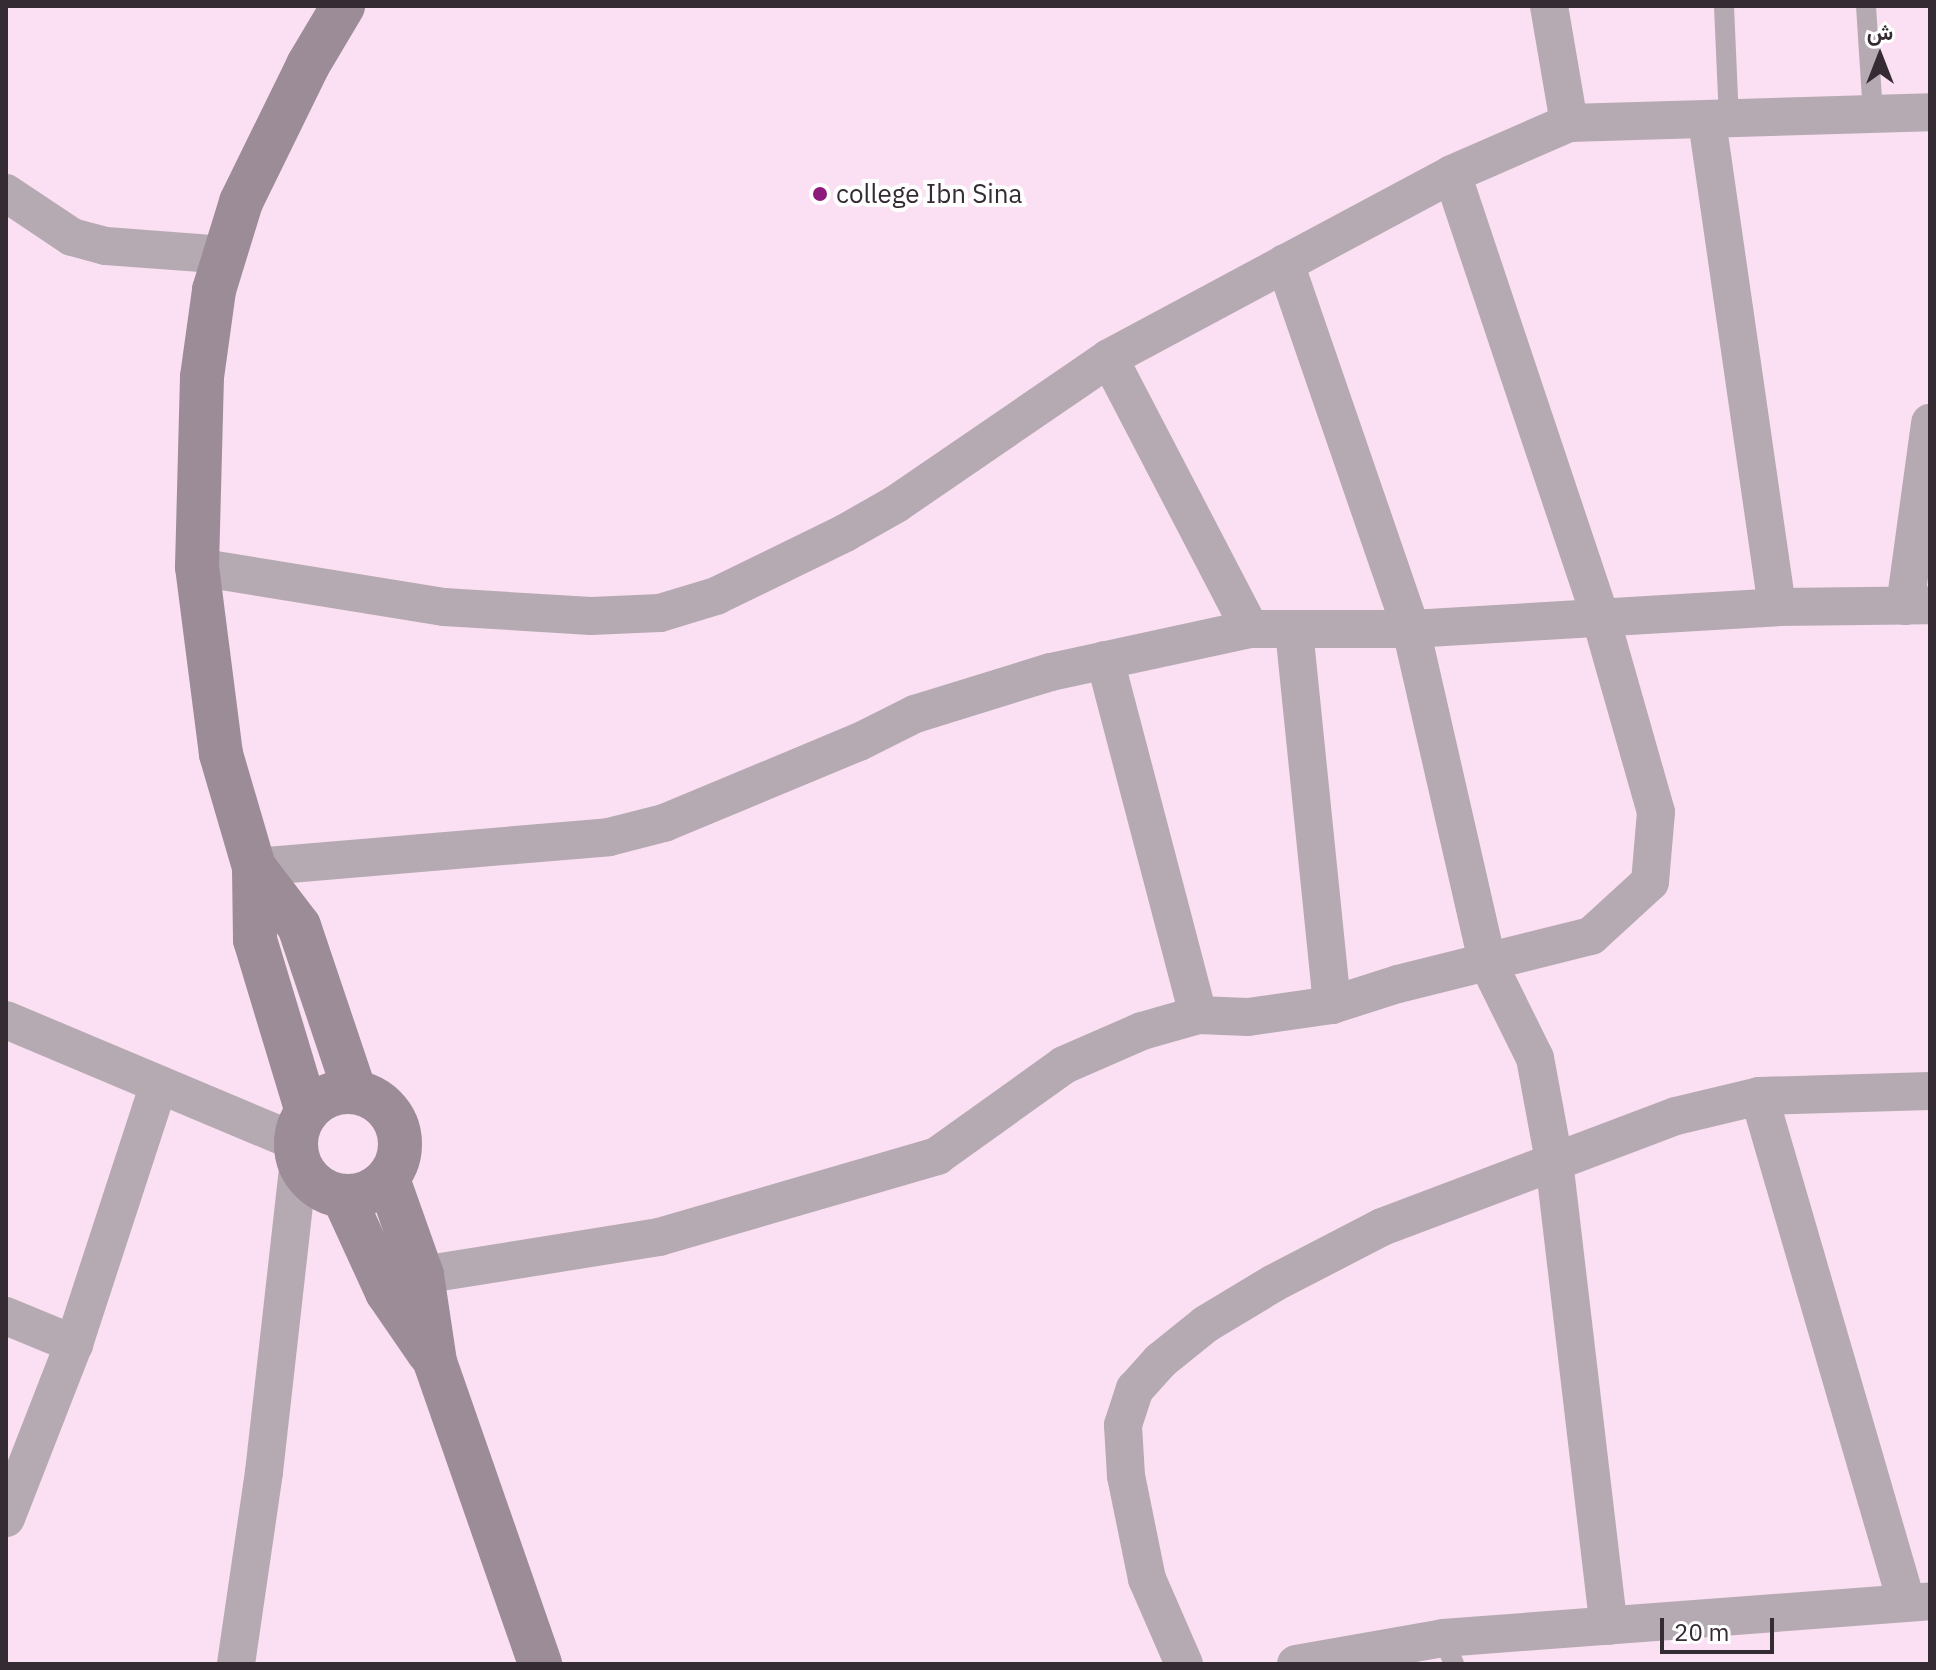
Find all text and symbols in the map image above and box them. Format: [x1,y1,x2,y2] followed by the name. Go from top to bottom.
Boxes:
[1840,16,1920,96] north arrow
[1867,17,1893,46] text: ش
[836,178,1022,210] place label: college Ibn Sina
[811,185,829,203] marker: college Ibn Sina
[1664,1602,1778,1652] scale bar
[1674,1616,1729,1648] text: 20 m

